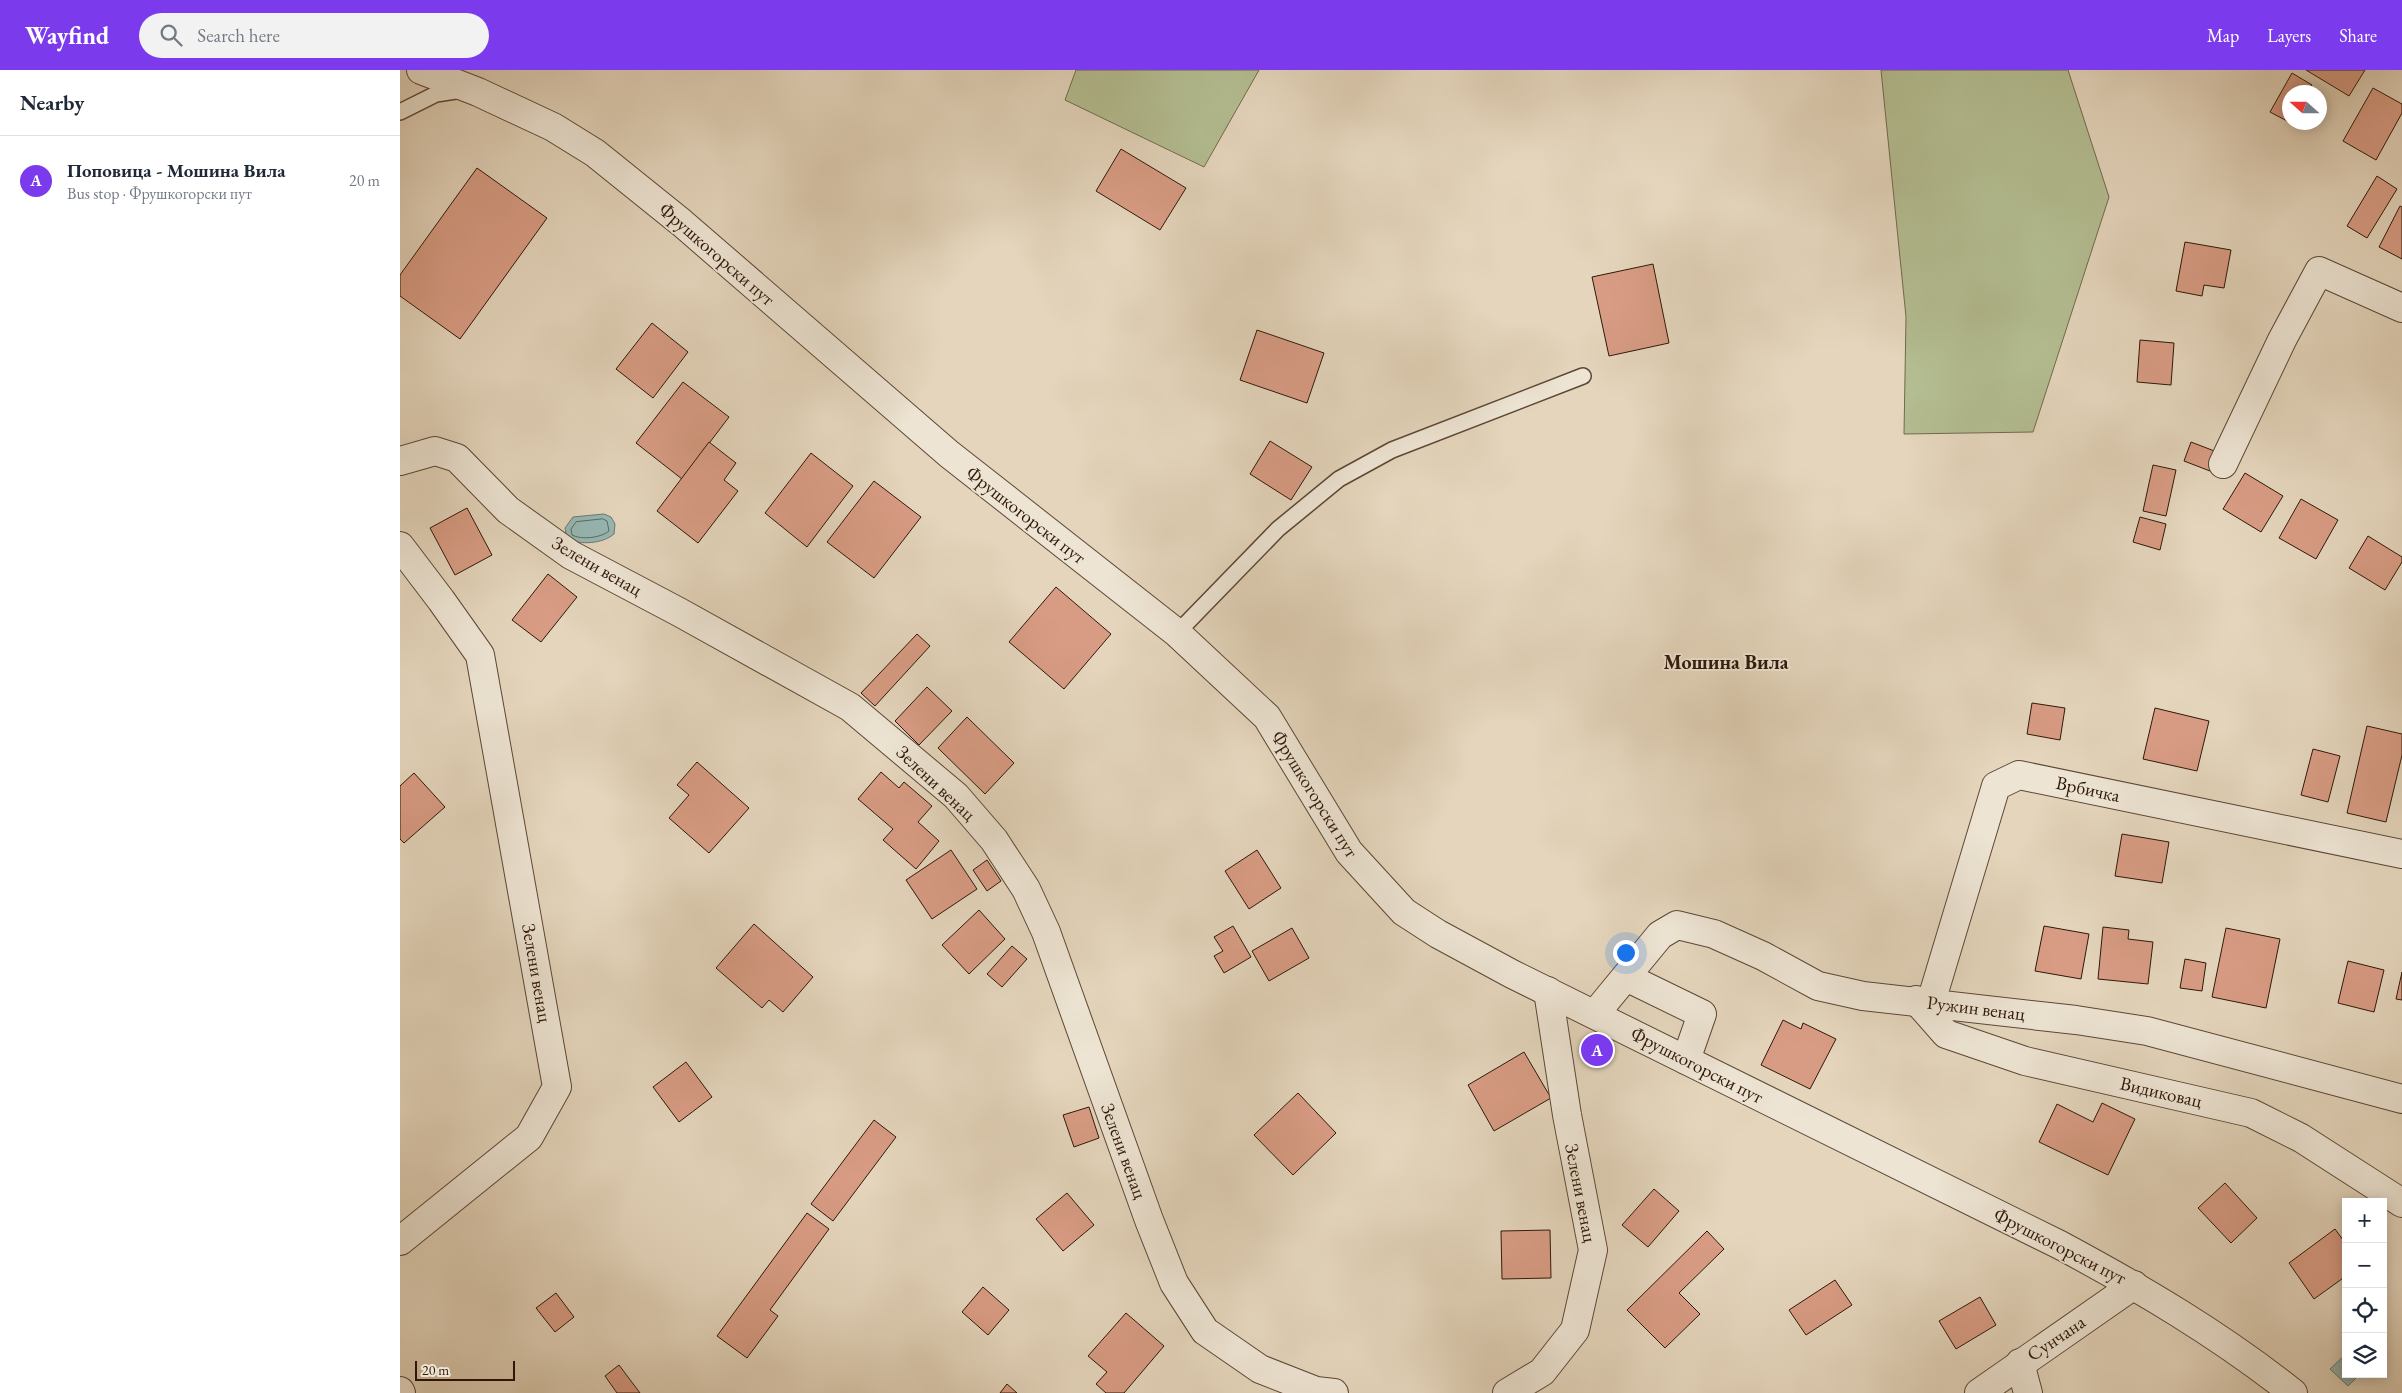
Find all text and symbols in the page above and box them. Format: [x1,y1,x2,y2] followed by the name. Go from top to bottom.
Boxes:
[139,13,489,58] search box
[25,20,109,51] text: Wayfind
[157,21,185,49] icon: search
[197,23,280,48] text: Search here
[2207,24,2239,47] text: Map
[2267,24,2311,47] text: Layers
[2339,24,2377,47] text: Share
[2282,85,2327,130] north arrow
[20,89,84,116] text: Nearby
[67,158,285,183] text: Поповица - Мошина Вила
[30,170,42,191] text: A
[349,170,380,191] text: 20 m
[67,183,252,204] text: Bus stop · Фрушкогорски пут
[654,197,780,311] street label: Фрушкогорски пут
[961,460,1091,570] street label: Фрушкогорски пут
[547,530,647,602] street label: Зелени венац
[1663,649,1789,675] district label: Мошина Вила
[1266,726,1364,862] street label: Фрушкогорски пут
[891,740,981,826] street label: Зелени венац
[2054,770,2123,808] street label: Врбичка
[516,922,558,1025] street label: Зелени венац
[1613,940,1639,966] your location
[1926,990,2027,1026] street label: Ружин венац
[1627,1021,1768,1109] street label: Фрушкогорски пут
[1581,1031,1613,1069] pin: A
[2118,1070,2205,1114] street label: Видиковац
[1095,1100,1153,1203] street label: Зелени венац
[1559,1141,1603,1245] street label: Зелени венац
[2342,1198,2387,1378] map controls
[2342,1198,2387,1243] button: +
[1990,1202,2131,1290] street label: Фрушкогорски пут
[2342,1243,2387,1288] button: −
[2342,1288,2387,1333] button: locate
[2022,1309,2090,1367] street label: Сунчана
[2342,1333,2387,1378] button: layers
[415,1358,515,1381] scale bar
[422,1361,449,1379] text: 20 m

